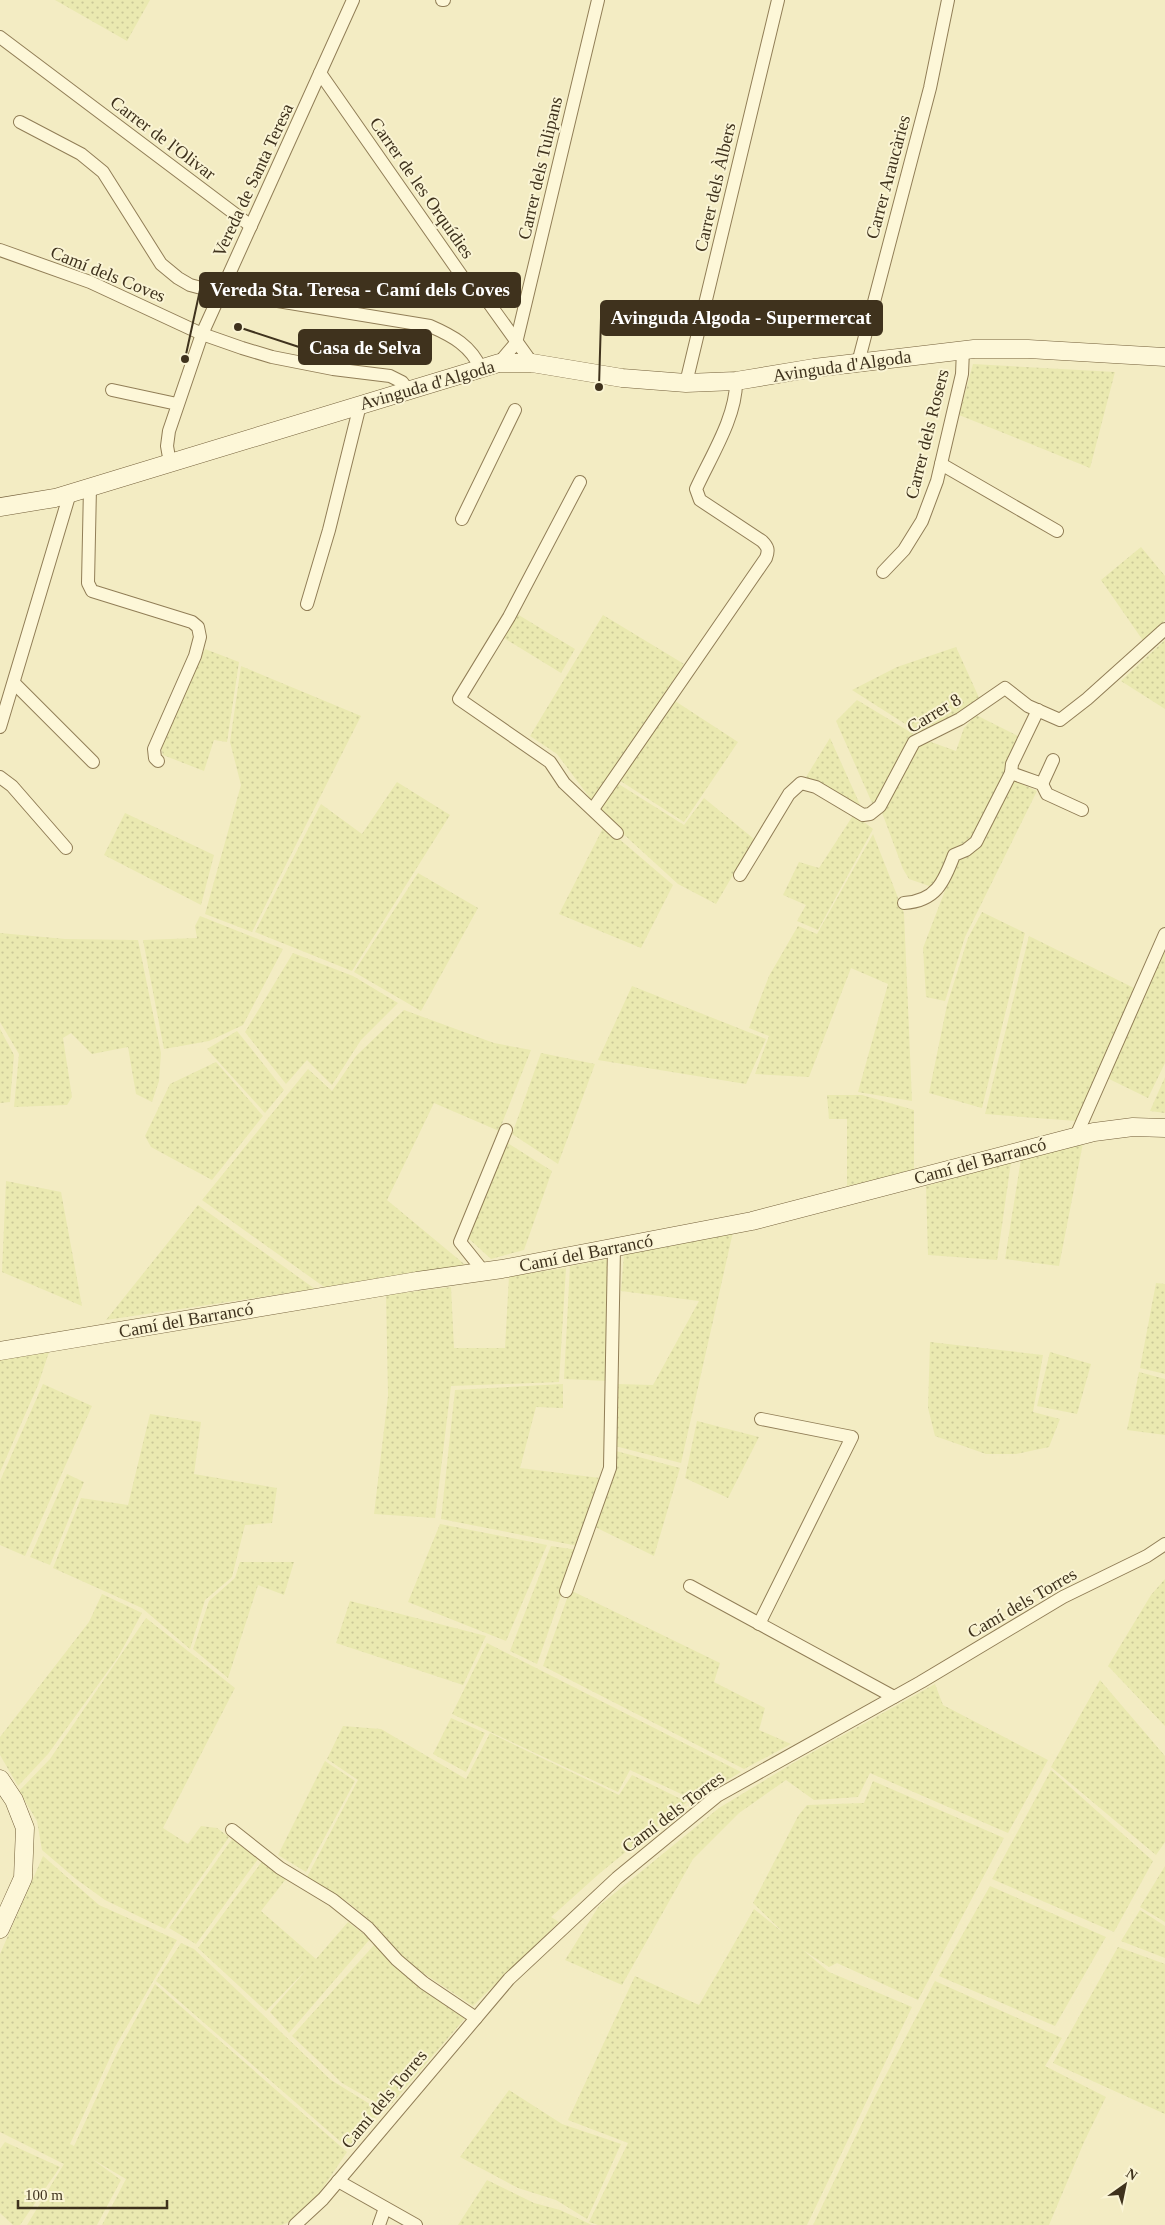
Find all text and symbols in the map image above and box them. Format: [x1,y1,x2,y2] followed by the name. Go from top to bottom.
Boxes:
[107,92,219,184] street label: Carrer de l'Olivar
[514,95,566,241] street label: Carrer dels Tulipans
[209,100,297,260] street label: Vereda de Santa Teresa
[862,113,914,241] street label: Carrer Araucàries
[366,114,478,262] street label: Carrer de les Orquídies
[689,120,740,254] street label: Carrer dels Àlbers
[48,242,168,306] street label: Camí dels Coves
[200,273,520,307] callout: Vereda Sta. Teresa - Camí dels Coves
[210,279,510,300] text: Vereda Sta. Teresa - Camí dels Coves
[601,301,882,335] callout: Avinguda Algoda - Supermercat
[611,307,872,328] text: Avinguda Algoda - Supermercat
[299,330,431,364] callout: Casa de Selva
[309,337,421,358] text: Casa de Selva
[772,346,912,386] street label: Avinguda d'Algoda
[357,356,497,414] street label: Avinguda d'Algoda
[901,367,953,501] street label: Carrer dels Rosers
[903,689,965,737] street label: Carrer 8
[912,1134,1048,1188] street label: Camí del Barrancó
[517,1230,655,1276] street label: Camí del Barrancó
[117,1298,255,1342] street label: Camí del Barrancó
[964,1564,1080,1642] street label: Camí dels Torres
[618,1767,728,1857] street label: Camí dels Torres
[337,2046,431,2152] street label: Camí dels Torres
[1100,2160,1150,2210] north arrow
[1123,2165,1140,2184] text: N
[18,2178,166,2210] scale bar
[25,2187,63,2203] text: 100 m

